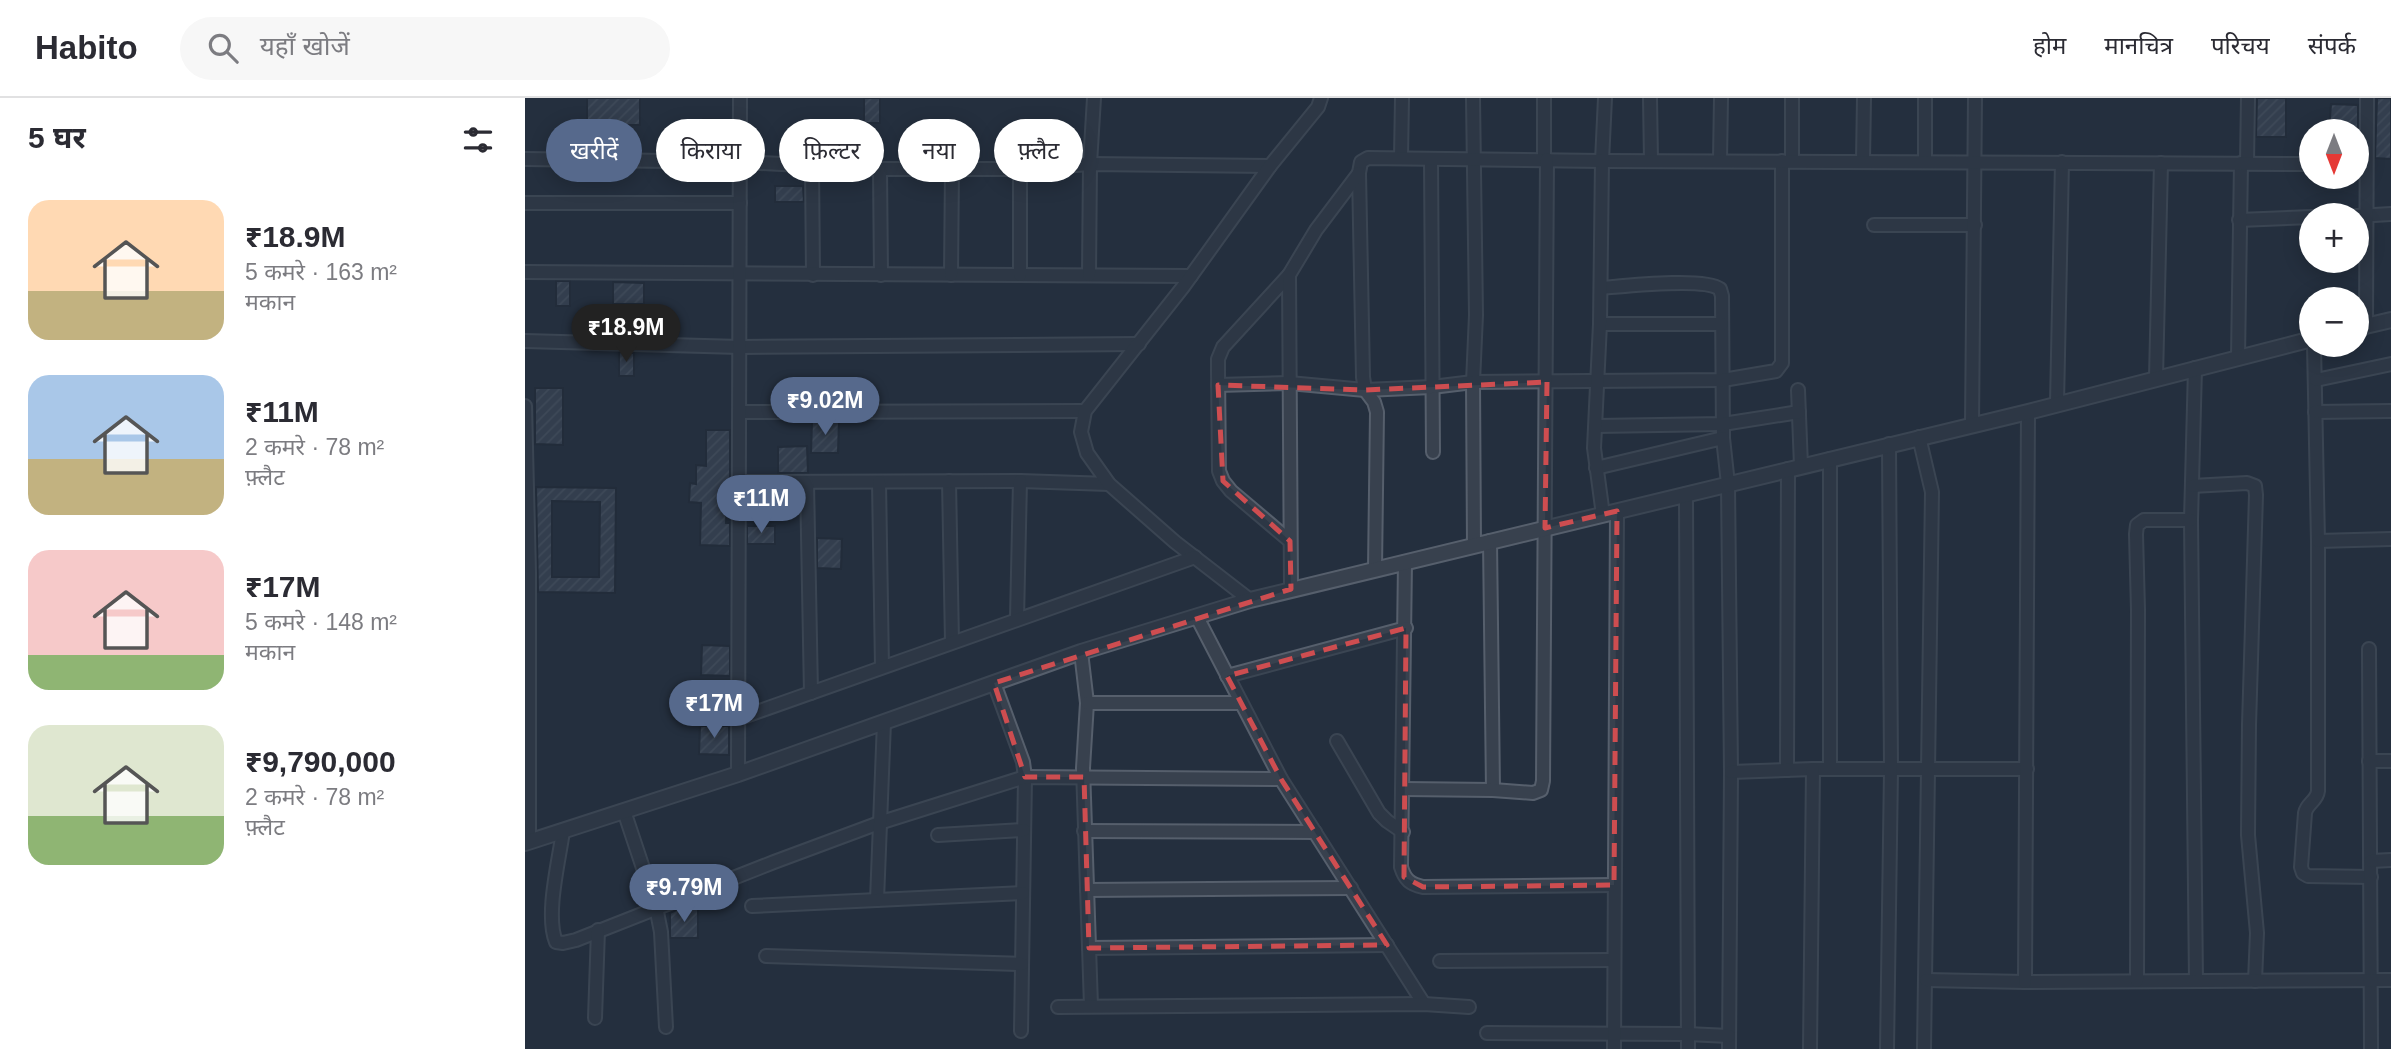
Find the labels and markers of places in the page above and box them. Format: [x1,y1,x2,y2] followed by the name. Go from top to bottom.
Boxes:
[569,304,683,364] pin: ₹18.9M
[768,378,882,437] pin: ₹9.02M
[720,476,802,535] pin: ₹11M
[673,680,755,740] pin: ₹17M
[627,864,741,924] pin: ₹9.79M

